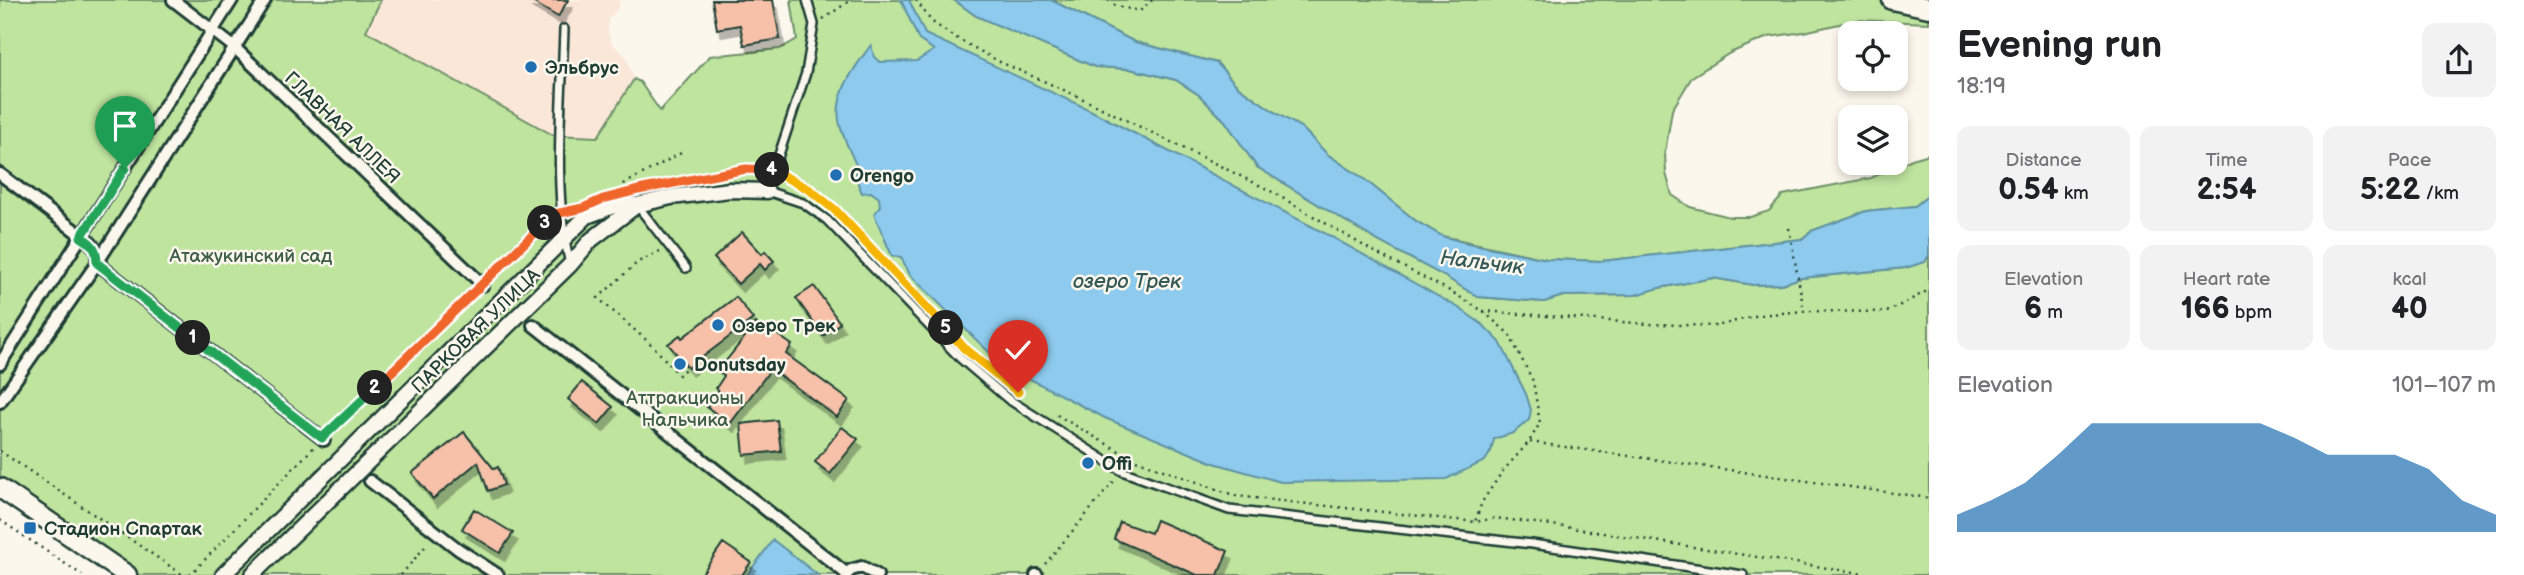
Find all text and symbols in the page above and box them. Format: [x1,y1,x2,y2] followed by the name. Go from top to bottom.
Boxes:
[1838,21,1908,175] map controls
[1838,21,1908,91] button: locate
[1957,23,2162,68] text: Evening run
[2422,23,2496,97] button: share
[545,57,619,80] place label: Эльбрус
[523,59,539,75] marker: Эльбрус
[279,67,404,189] street label: ГЛАВНАЯ АЛЛЕЯ
[1957,72,2006,100] text: 18:19
[95,96,155,168] pin
[1838,105,1908,175] button: layers
[106,107,144,145] icon: arrive
[2006,149,2081,172] text: Distance
[2205,149,2248,172] text: Time
[2388,149,2431,172] text: Pace
[754,152,790,188] pin: 4
[766,158,777,181] text: 4
[850,165,914,188] place label: Orengo
[828,167,844,183] marker: Orengo
[1998,172,2059,208] text: 0.54
[2196,172,2257,208] text: 2:54
[2360,172,2420,208] text: 5:22
[2059,182,2089,205] text: km
[2420,182,2459,205] text: /km
[528,206,562,241] pin: 3
[539,211,550,234] text: 3
[169,245,333,268] park label: Атажукинский сад
[1439,245,1526,280] water label: Нальчик
[407,263,546,398] street label: ПАРКОВАЯ УЛИЦА
[2004,268,2083,291] text: Elevation
[2183,268,2270,291] text: Heart rate
[2392,268,2427,291] text: kcal
[1073,269,1182,294] water label: озеро Трек
[2024,291,2042,327] text: 6
[2181,291,2230,327] text: 166
[2391,291,2428,327] text: 40
[2042,301,2063,324] text: m
[2230,301,2272,324] text: bpm
[928,310,964,346] pin: 5
[732,315,836,338] place label: Озеро Трек
[940,316,951,339] text: 5
[710,317,726,333] marker: Озеро Трек
[176,320,210,356] pin: 1
[988,320,1048,392] pin
[189,326,197,349] text: 1
[999,331,1037,369] icon: check
[694,354,786,377] place label: Donutsday
[672,356,688,372] marker: Donutsday
[358,370,392,406] pin: 2
[1957,371,2053,399] text: Elevation
[2392,371,2496,399] text: 101–107 m
[369,376,380,399] text: 2
[625,387,744,432] park label: Аттракционы Нальчика
[1102,453,1132,476] place label: Offi
[1080,455,1096,471] marker: Offi
[44,518,203,541] place label: Стадион Спартак
[22,520,38,536] marker: Стадион Спартак

